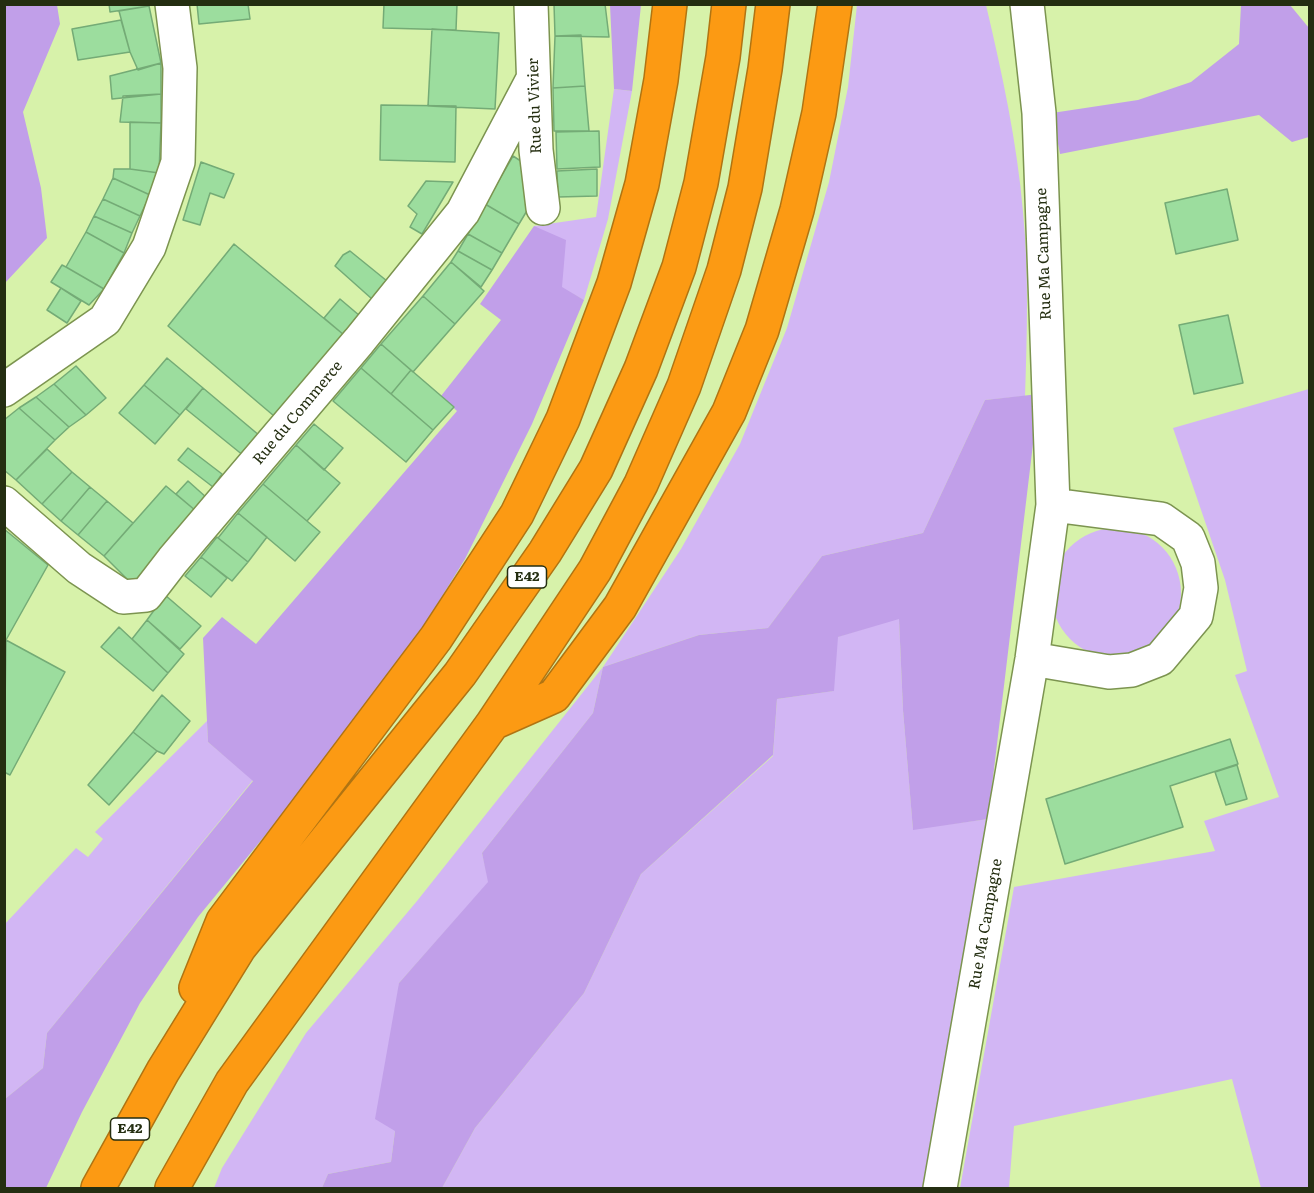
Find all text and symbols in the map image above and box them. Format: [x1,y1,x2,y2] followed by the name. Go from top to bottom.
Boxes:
[524,58,546,154] street label: Rue du Vivier
[1033,188,1055,320] street label: Rue Ma Campagne
[249,358,347,468] street label: Rue du Commerce
[508,566,546,588] road number: E42
[966,857,1006,991] street label: Rue Ma Campagne
[110,1118,150,1140] road number: E42

